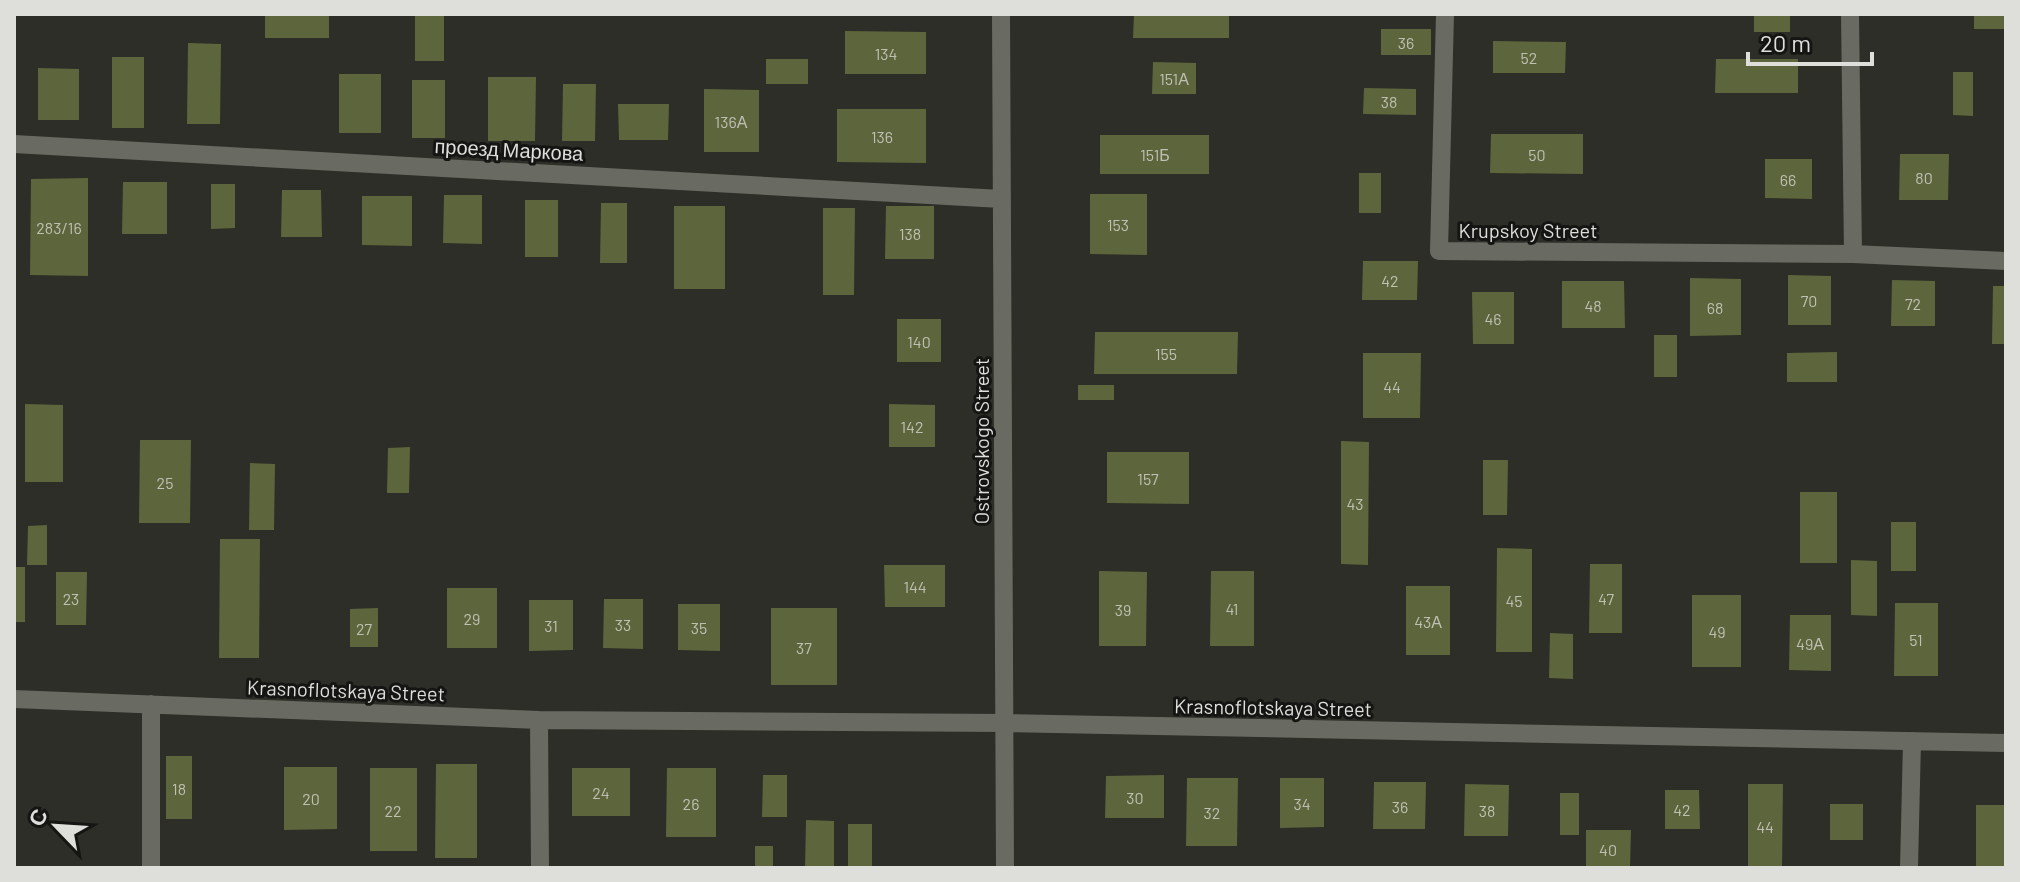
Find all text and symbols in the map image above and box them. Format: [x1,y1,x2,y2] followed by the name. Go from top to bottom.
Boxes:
[1748,16,1872,66] scale bar
[1760,28,1811,57] text: 20 m
[1398,33,1414,52] house number: 36
[875,44,897,63] house number: 134
[1521,48,1537,67] house number: 52
[1159,69,1189,88] house number: 151А
[1381,92,1397,111] house number: 38
[715,112,748,131] house number: 136А
[871,127,893,146] house number: 136
[434,133,585,165] street label: проезд Маркова
[1140,145,1170,164] house number: 151Б
[1528,145,1546,164] house number: 50
[1915,168,1933,187] house number: 80
[1780,170,1796,189] house number: 66
[1107,215,1129,234] house number: 153
[36,218,82,237] house number: 283/16
[1459,218,1597,242] street label: Krupskoy Street
[899,224,921,243] house number: 138
[1381,271,1399,290] house number: 42
[1801,291,1817,310] house number: 70
[1905,294,1921,313] house number: 72
[1584,296,1602,315] house number: 48
[1707,298,1723,317] house number: 68
[1484,309,1502,328] house number: 46
[907,332,931,351] house number: 140
[1155,344,1177,363] house number: 155
[969,358,993,524] street label: Ostrovskogo Street
[1383,377,1401,396] house number: 44
[901,417,924,436] house number: 142
[1137,469,1159,488] house number: 157
[157,473,173,492] house number: 25
[1346,494,1364,513] house number: 43
[903,577,927,596] house number: 144
[63,589,79,608] house number: 23
[1598,589,1614,608] house number: 47
[1505,591,1523,610] house number: 45
[1226,599,1238,618] house number: 41
[1115,600,1131,619] house number: 39
[464,609,480,628] house number: 29
[1414,612,1442,631] house number: 43А
[615,615,631,634] house number: 33
[544,616,558,635] house number: 31
[691,618,707,637] house number: 35
[356,619,372,638] house number: 27
[1708,622,1726,641] house number: 49
[1909,630,1923,649] house number: 51
[1796,634,1824,653] house number: 49А
[796,638,812,657] house number: 37
[247,675,445,705] street label: Krasnoflotskaya Street
[1174,693,1372,721] street label: Krasnoflotskaya Street
[172,779,186,798] house number: 18
[592,783,610,802] house number: 24
[16,786,96,866] north arrow
[1126,788,1144,807] house number: 30
[302,789,320,808] house number: 20
[683,794,699,813] house number: 26
[1293,794,1311,813] house number: 34
[1392,797,1408,816] house number: 36
[1673,800,1691,819] house number: 42
[384,801,402,820] house number: 22
[1479,801,1495,820] house number: 38
[1204,803,1220,822] house number: 32
[22,804,52,830] text: С
[1756,817,1774,836] house number: 44
[1599,840,1617,859] house number: 40

